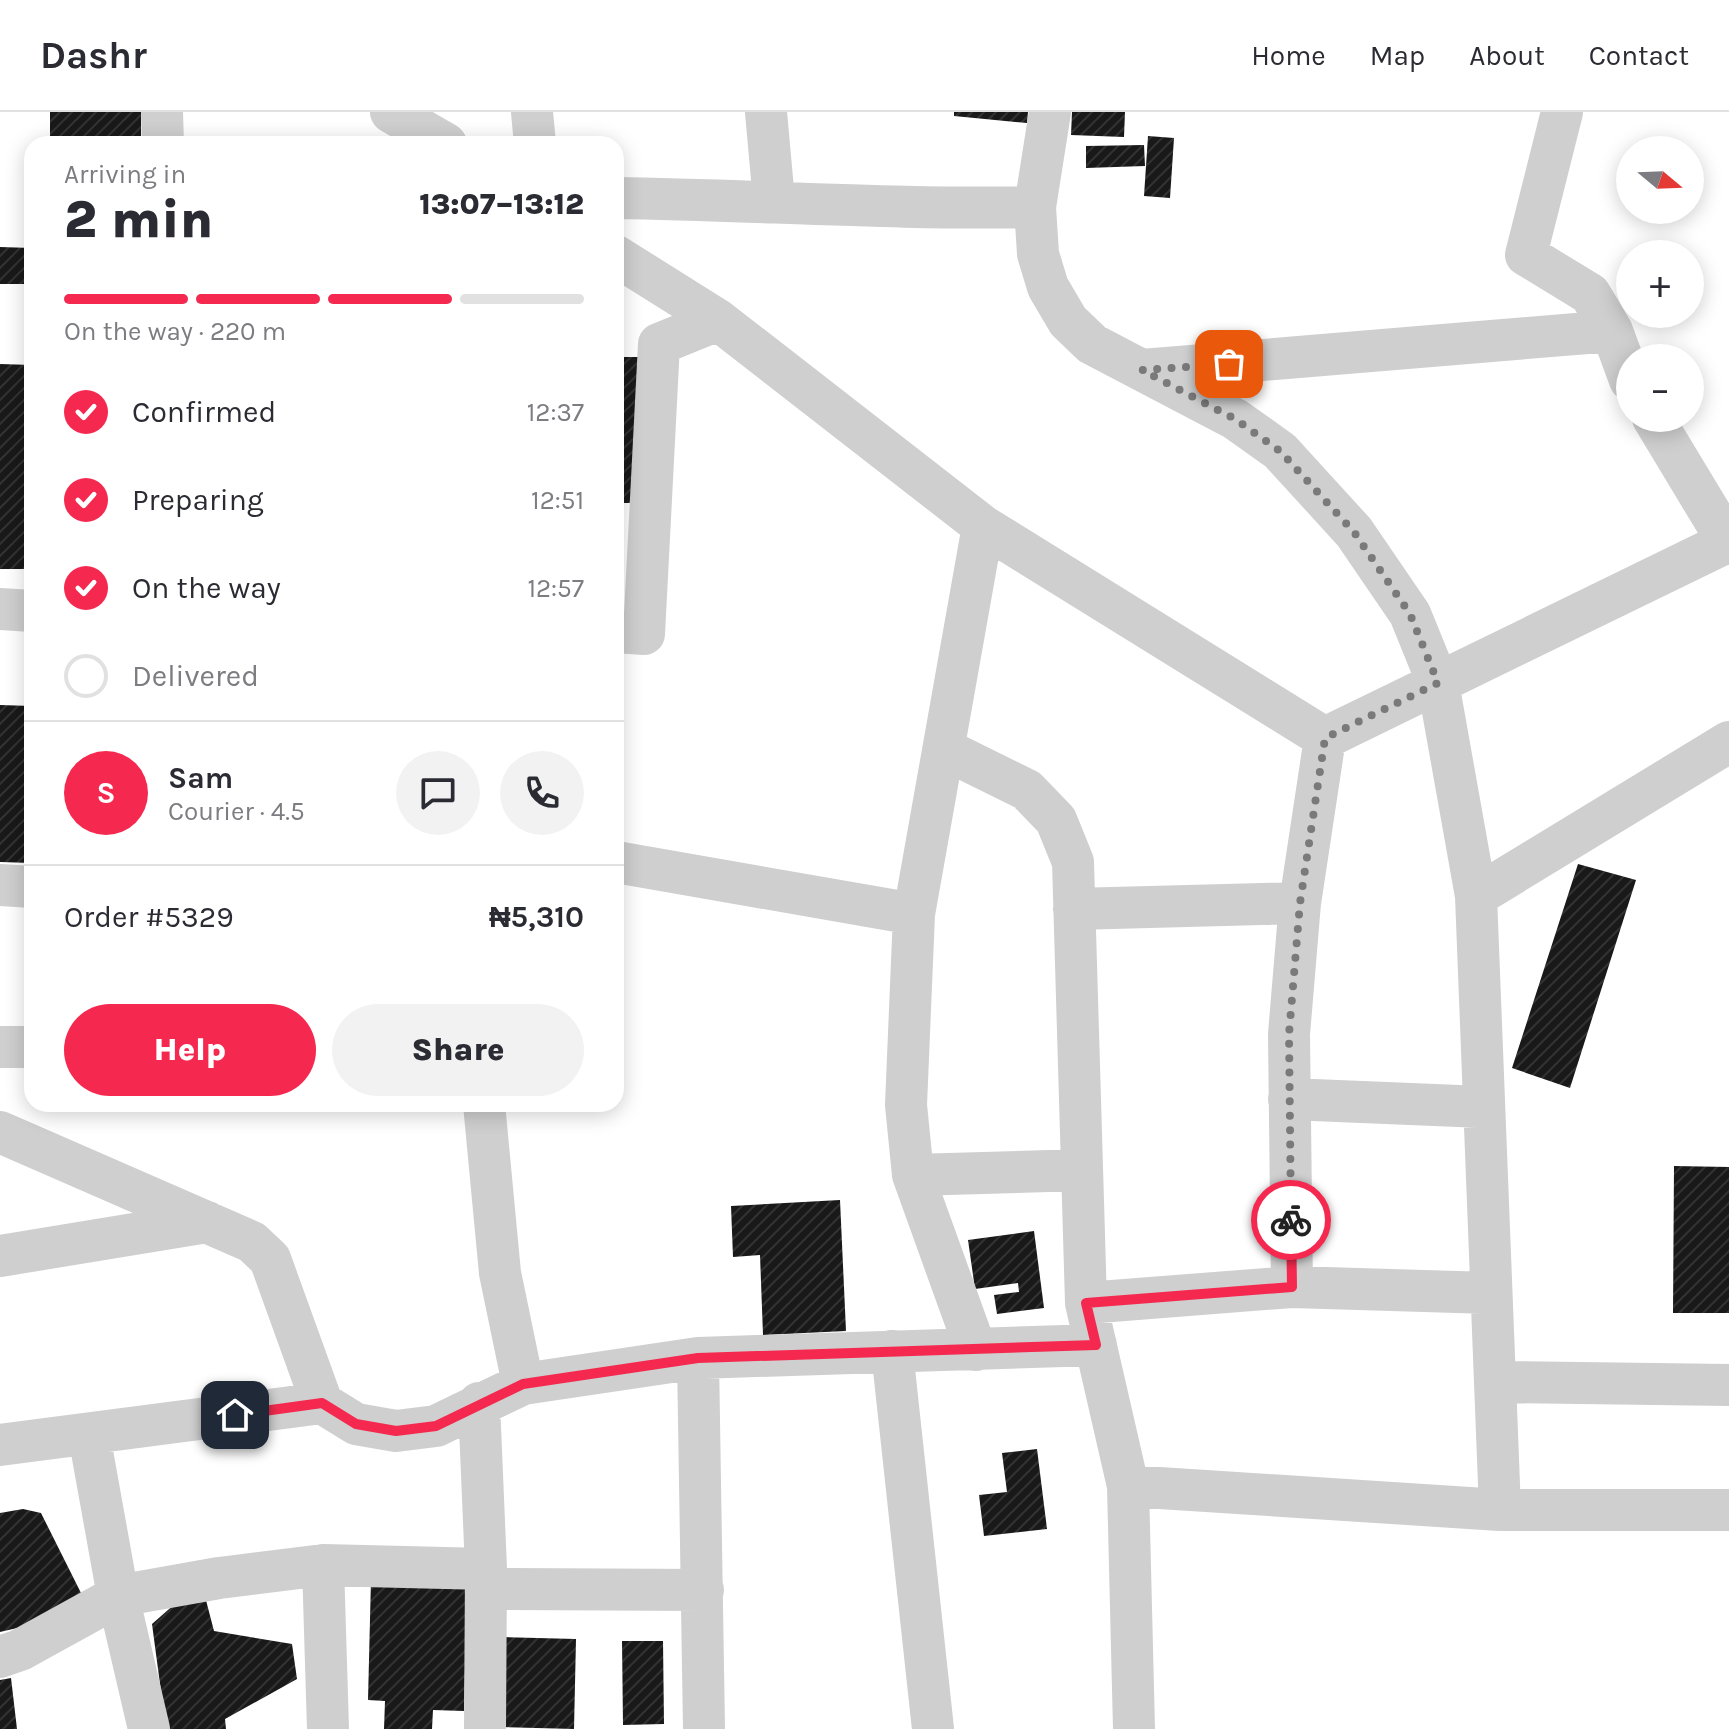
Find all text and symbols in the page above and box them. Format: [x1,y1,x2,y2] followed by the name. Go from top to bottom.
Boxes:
[40,33,147,78] text: Dashr
[1251,39,1326,72] text: Home
[1370,39,1425,72] text: Map
[1469,39,1545,72] text: About
[1589,39,1689,72] text: Contact
[1616,136,1704,224] north arrow
[1616,136,1704,432] map controls
[64,159,186,190] text: Arriving in
[419,186,584,222] text: 13:07–13:12
[64,189,213,250] text: 2 min
[1616,240,1704,328] button: +
[64,316,286,347] text: On the way · 220 m
[1195,330,1263,398] pin
[1207,342,1251,386] icon: bag
[1616,344,1704,432] button: −
[64,390,108,434] icon: check
[132,394,276,430] text: Confirmed
[527,397,584,428] text: 12:37
[64,478,108,522] icon: check
[132,482,264,518] text: Preparing
[531,485,584,516] text: 12:51
[64,566,108,610] icon: check
[132,570,281,606] text: On the way
[527,573,584,604] text: 12:57
[132,658,259,694] text: Delivered
[396,751,480,835] button: chat
[500,751,584,835] button: phone
[168,760,233,796] text: Sam
[96,775,116,811] text: S
[168,796,305,827] text: Courier · 4.5
[64,899,234,935] text: Order #5329
[489,899,584,935] text: ₦5,310
[64,1004,316,1096] button: Help
[332,1004,584,1096] button: Share
[1251,1180,1331,1260] courier
[1269,1198,1313,1242] icon: bike
[201,1381,269,1449] pin
[213,1393,257,1437] icon: home

